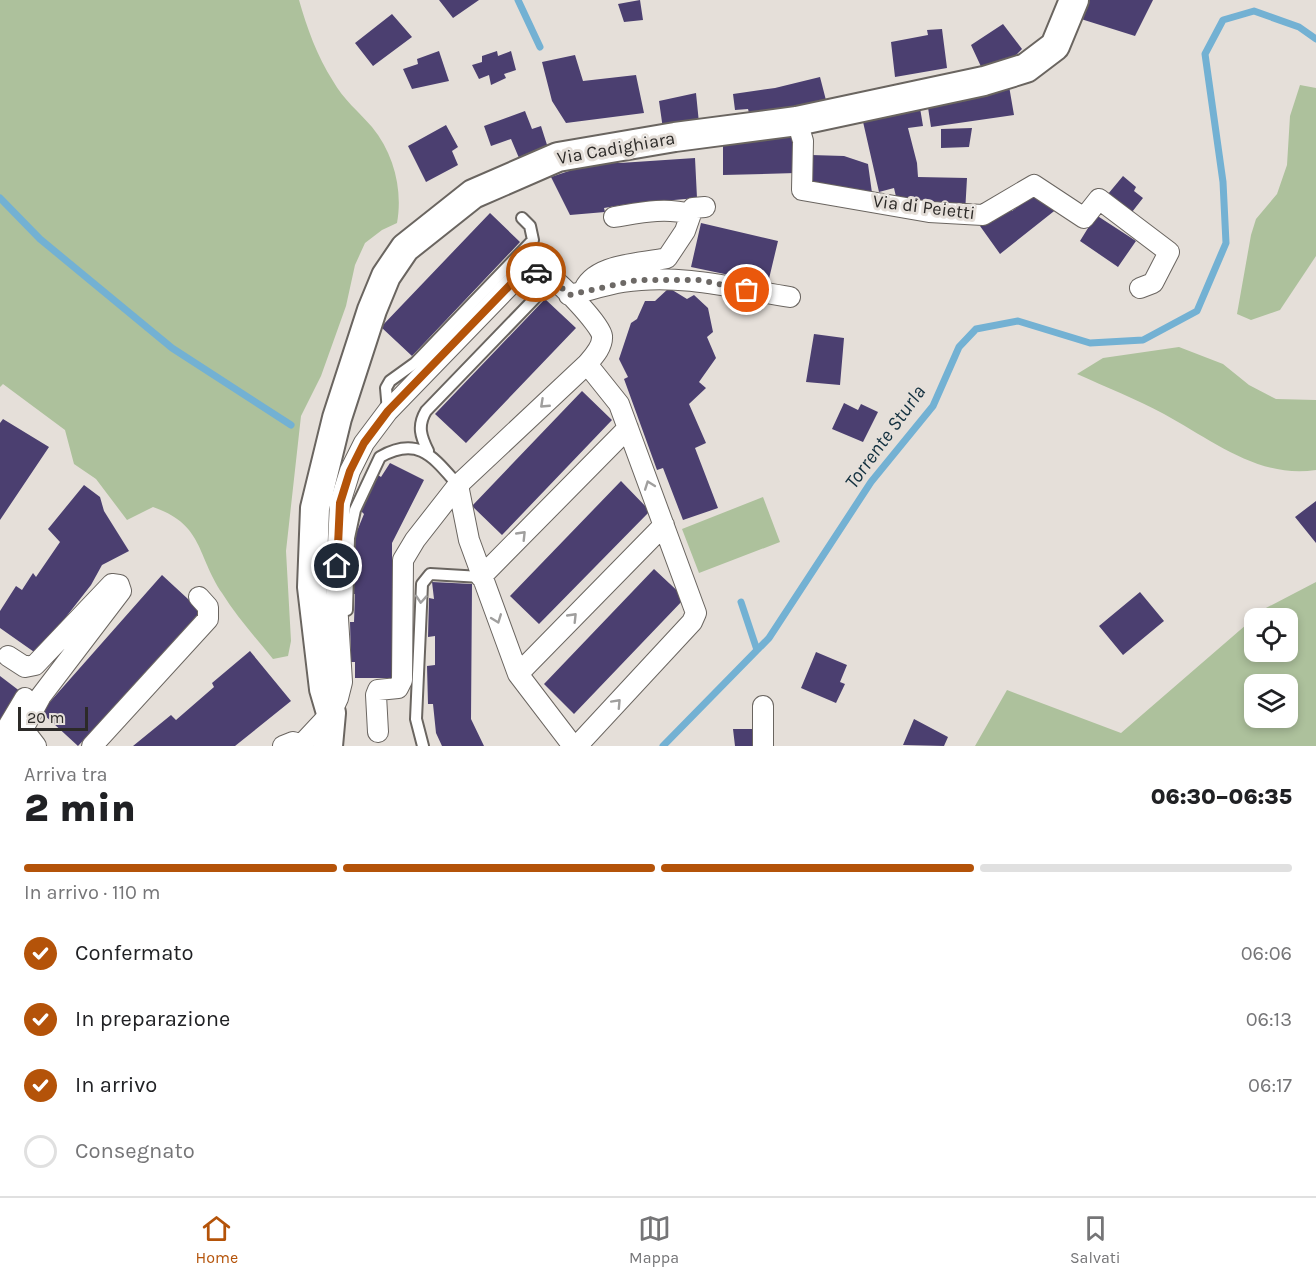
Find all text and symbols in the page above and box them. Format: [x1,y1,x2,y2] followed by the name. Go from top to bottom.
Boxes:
[555,127,677,169] street label: Via Cadighiara
[872,190,976,224] street label: Via di Peietti
[506,242,566,302] courier
[520,256,553,289] icon: car
[721,264,772,315] pin
[730,273,763,306] icon: bag
[840,381,930,493] water label: Torrente Sturla
[540,397,551,408] one-way arrow
[643,480,656,490] one-way arrow
[515,532,526,543] one-way arrow
[311,540,362,591] pin
[320,549,353,582] icon: home
[415,595,428,604] one-way arrow
[1244,608,1298,728] map controls
[1244,608,1298,662] button: locate
[490,613,503,624] one-way arrow
[566,614,577,625] one-way arrow
[1244,674,1298,728] button: layers
[609,700,620,711] one-way arrow
[18,704,88,732] scale bar
[27,708,65,727] text: 20 m
[24,763,107,786] text: Arriva tra
[1151,784,1292,810] text: 06:30–06:35
[24,785,136,831] text: 2 min
[24,881,160,904] text: In arrivo · 110 m
[24,937,57,970] icon: check
[75,940,194,966] text: Confermato
[1241,942,1292,965] text: 06:06
[24,1003,57,1036] icon: check
[75,1006,230,1032] text: In preparazione
[1246,1008,1292,1031] text: 06:13
[24,1069,57,1102] icon: check
[75,1072,157,1098] text: In arrivo
[1248,1074,1292,1097] text: 06:17
[75,1138,195,1164] text: Consegnato
[195,1212,238,1267] tab: Home
[629,1212,679,1267] tab: Mappa
[1070,1212,1121,1267] tab: Salvati

